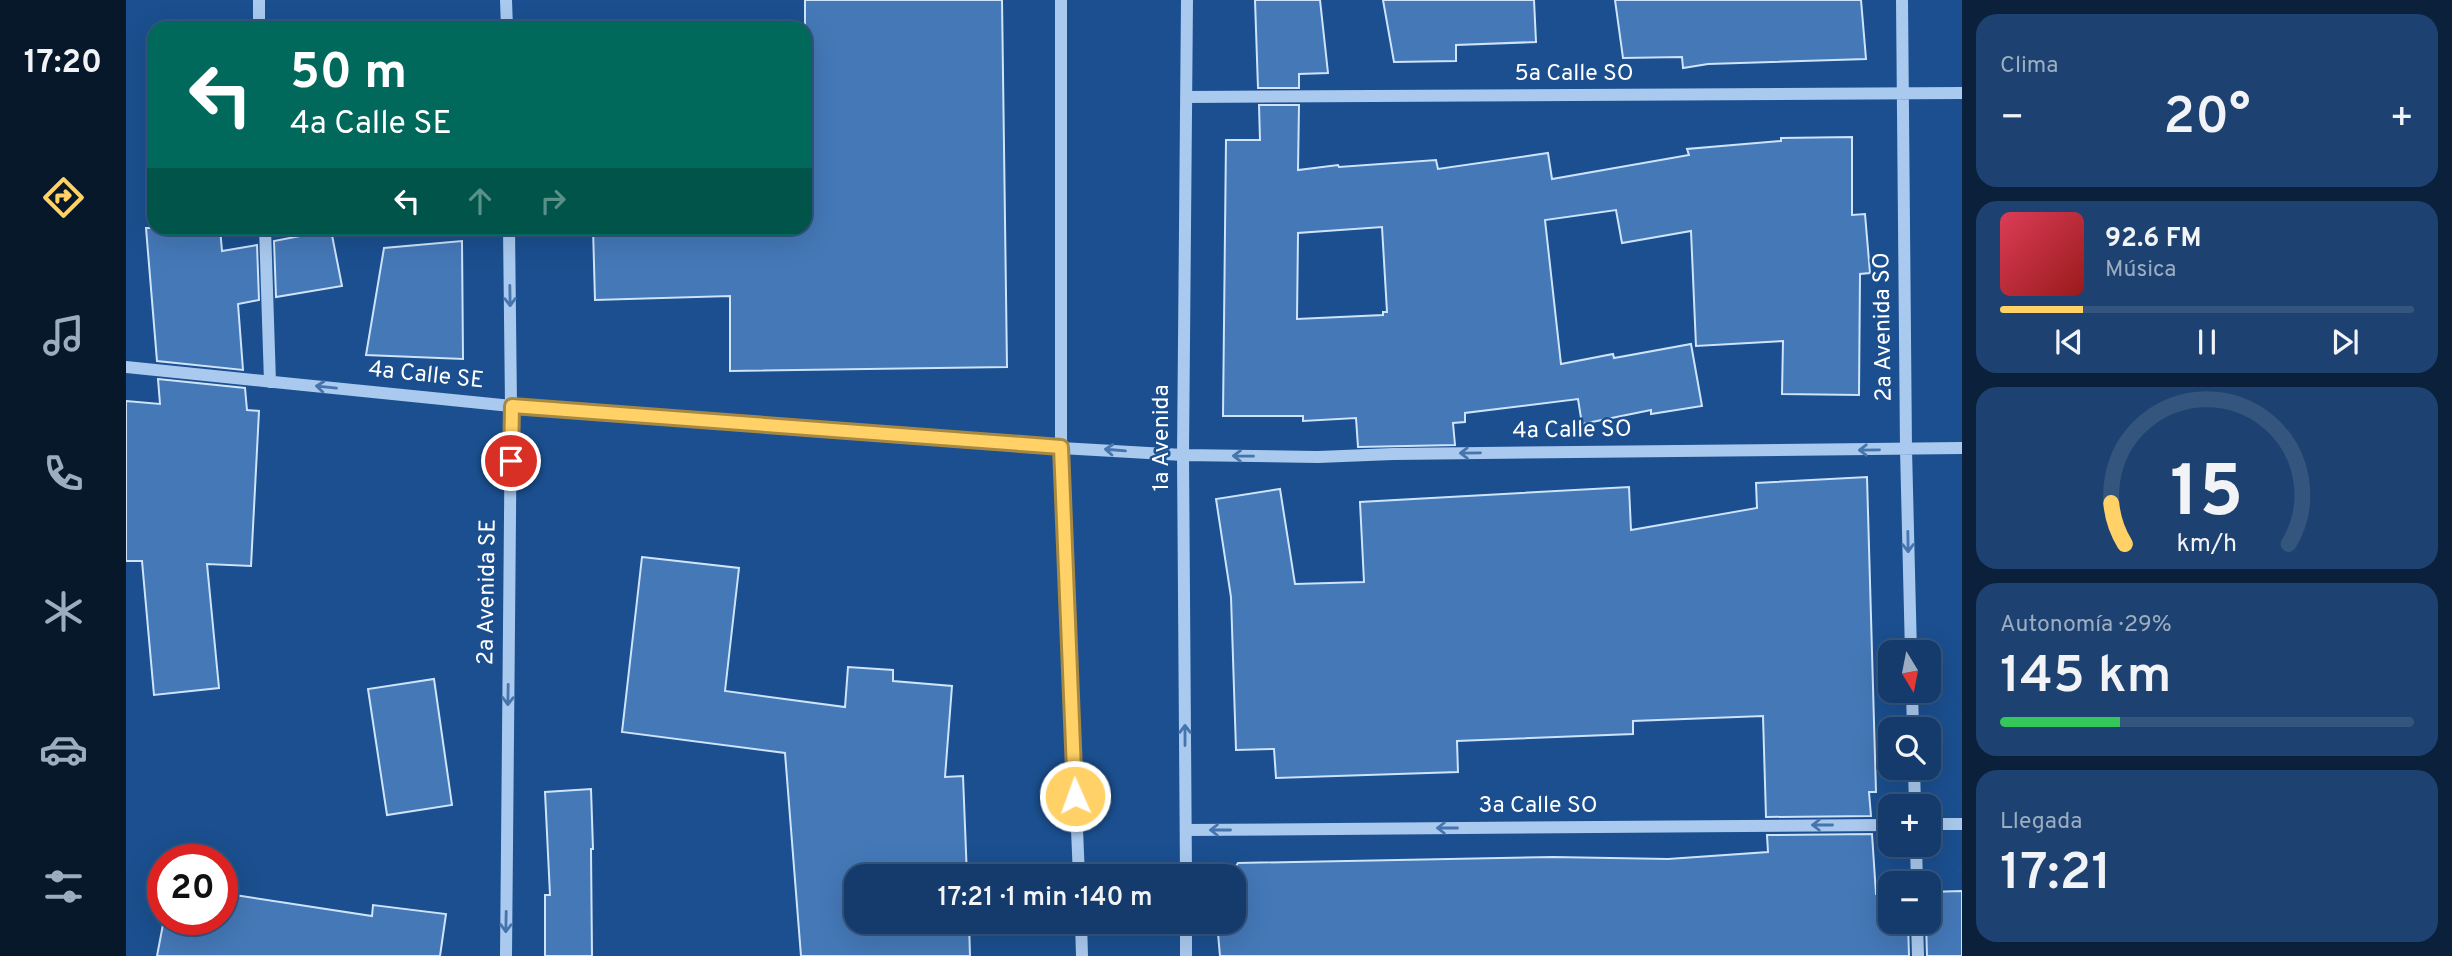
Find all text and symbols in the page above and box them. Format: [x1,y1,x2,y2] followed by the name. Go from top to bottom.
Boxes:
[24,44,102,84] text: 17:20
[290,44,407,106] text: 50 m
[175,49,266,140] icon: left
[2000,52,2058,81] text: Clima
[1514,60,1634,89] street label: 5a Calle SO
[2163,86,2251,152] text: 20°
[2000,95,2025,144] text: −
[2389,95,2414,144] text: +
[290,105,452,145] text: 4a Calle SE
[39,173,88,222] icon: directions
[388,182,426,220] icon: left
[461,182,499,220] icon: ahead
[534,182,572,220] icon: right
[2105,223,2202,256] text: 92.6 FM
[1868,252,1900,402] street label: 2a Avenida SO
[2105,256,2176,285] text: Música
[503,284,517,307] one-way arrow
[39,311,88,360] icon: music
[2050,323,2088,361] icon: previous
[2188,323,2226,361] icon: pause
[2326,323,2364,361] icon: next
[367,356,485,396] street label: 4a Calle SE
[316,381,338,394] one-way arrow
[1148,384,1177,492] street label: 1a Avenida
[1512,415,1632,447] street label: 4a Calle SO
[481,431,541,491] pin
[492,442,530,480] icon: arrive
[1104,443,1127,456] one-way arrow
[1858,443,1881,456] one-way arrow
[1459,446,1482,460] one-way arrow
[39,449,88,498] icon: phone
[1232,449,1255,463] one-way arrow
[2170,450,2244,542] text: 15
[472,519,504,665] street label: 2a Avenida SE
[2177,529,2237,561] text: km/h
[1901,530,1915,553] one-way arrow
[39,587,88,636] icon: climate
[2000,611,2172,640] text: Autonomía · 29%
[1878,640,1941,704] north arrow
[1878,640,1941,934] map controls
[2000,645,2172,711] text: 145 km
[501,683,515,706] one-way arrow
[1878,717,1941,780] button: search
[1178,724,1192,747] one-way arrow
[39,725,88,774] icon: car
[1038,759,1112,833] position arrow
[1479,792,1597,821] street label: 3a Calle SO
[1878,794,1941,857] button: +
[2000,808,2082,837] text: Llegada
[1811,818,1834,832] one-way arrow
[1436,821,1459,835] one-way arrow
[1209,823,1232,837] one-way arrow
[2000,842,2112,908] text: 17:21
[147,844,238,935] speed limit sign: 20
[39,862,88,911] icon: filters
[1878,871,1941,934] button: −
[938,882,1152,915] text: 17:21 · 1 min · 140 m
[499,910,513,933] one-way arrow

